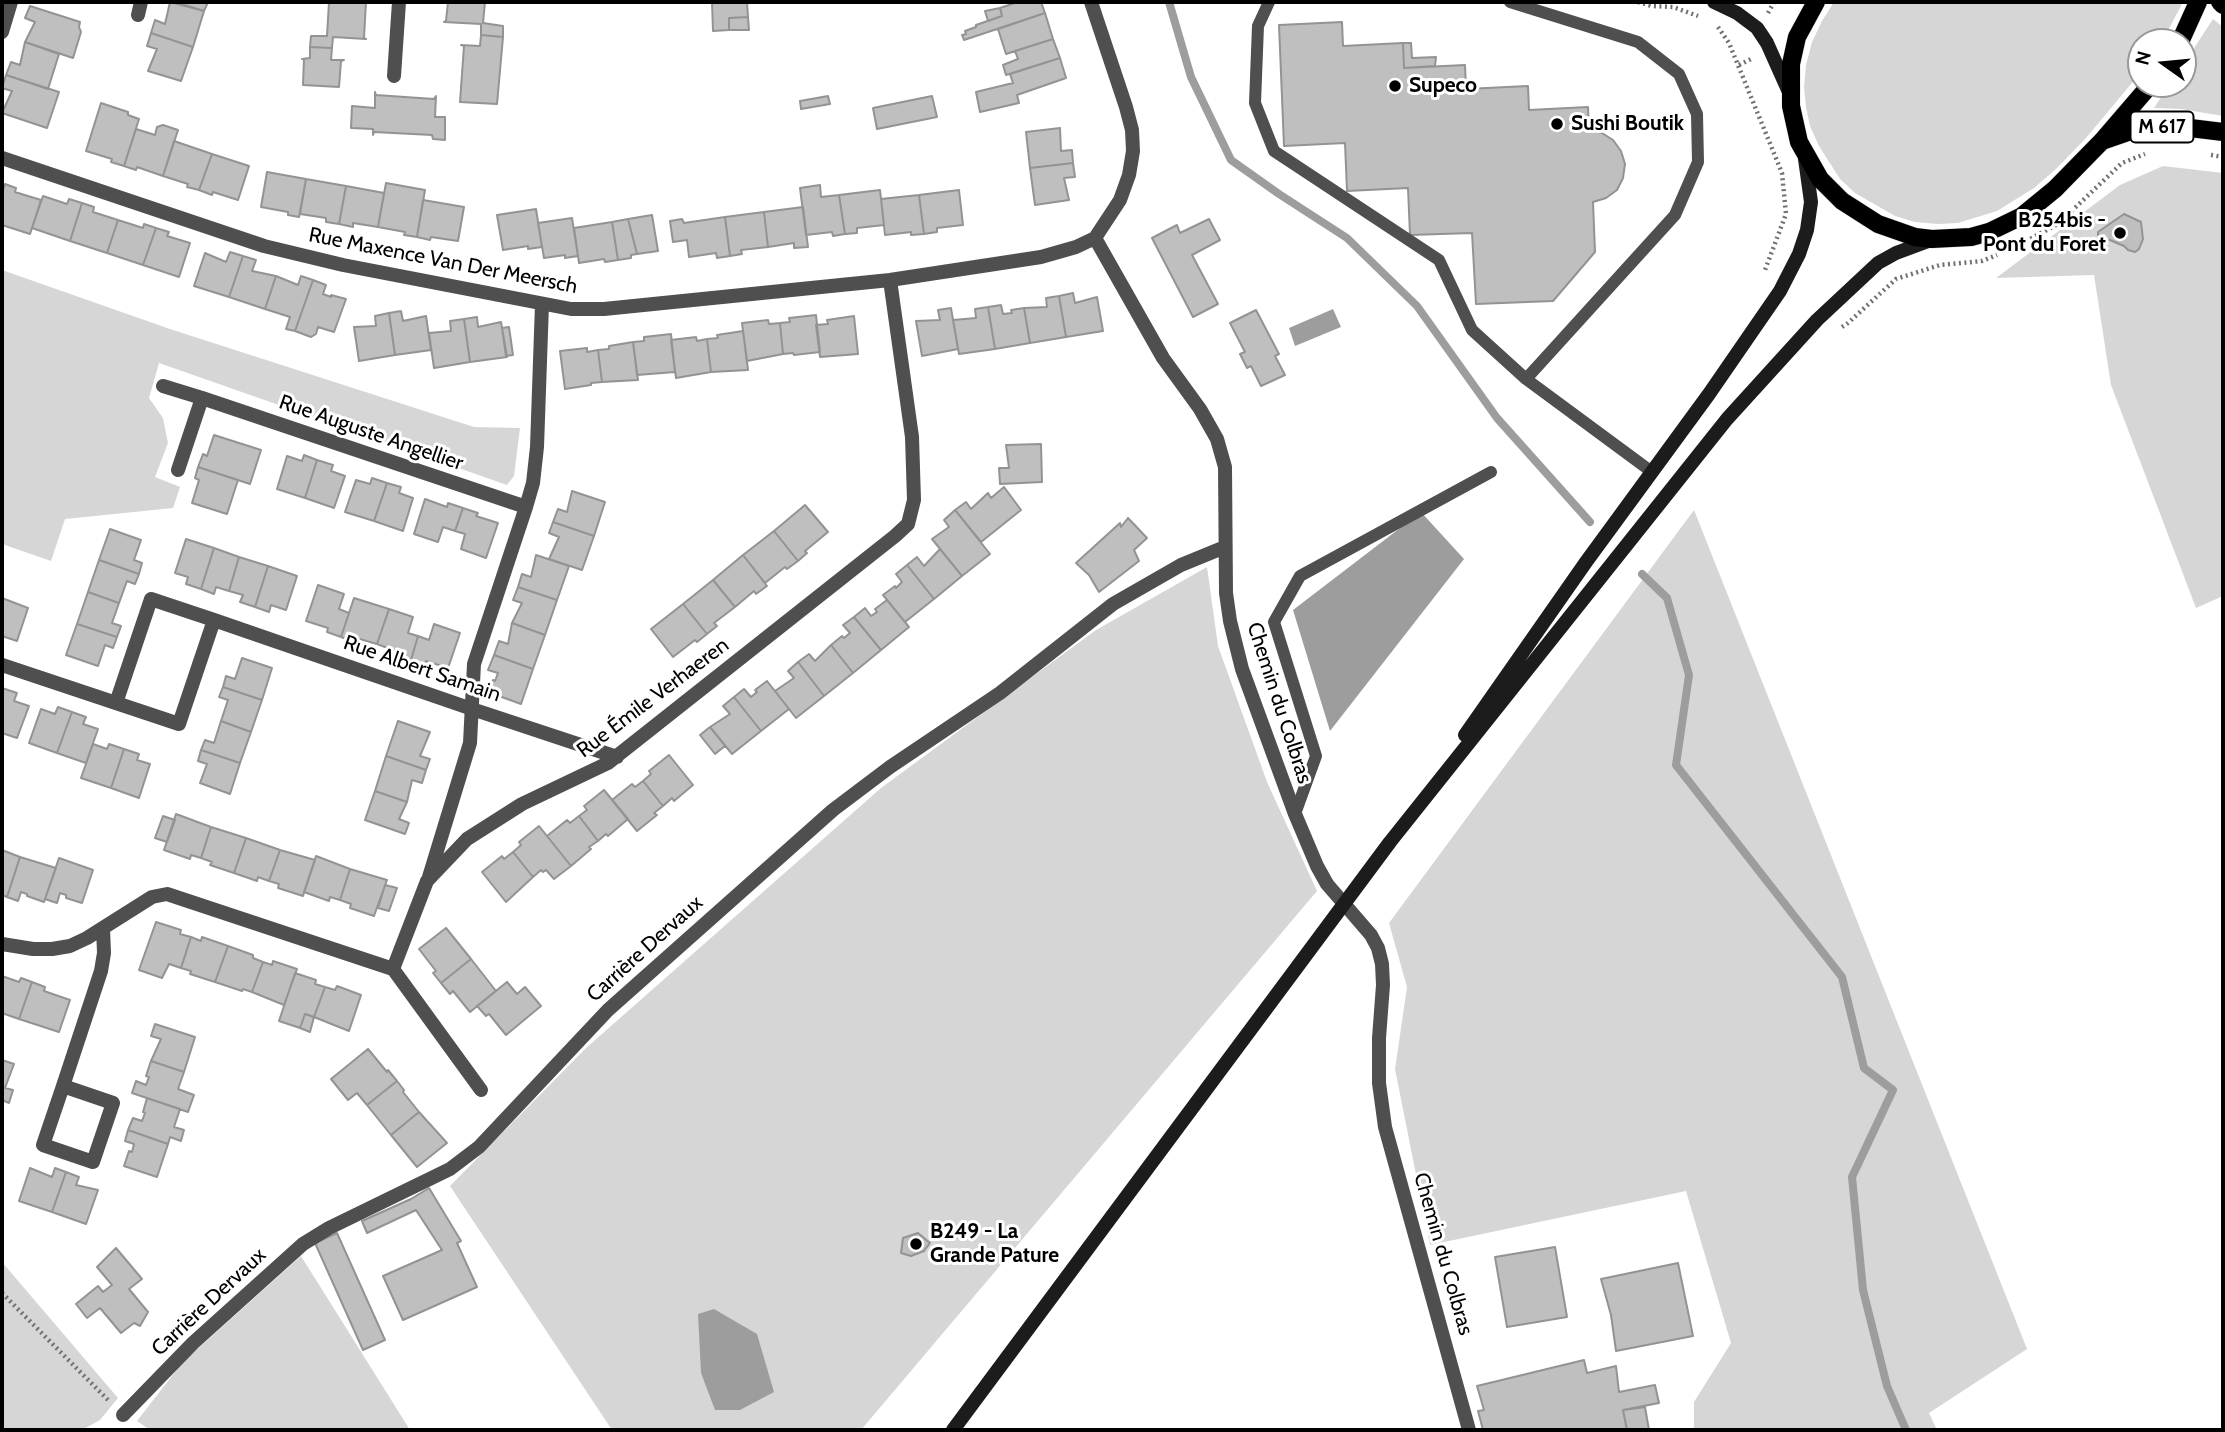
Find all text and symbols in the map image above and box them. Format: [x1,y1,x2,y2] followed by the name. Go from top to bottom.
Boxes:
[2127,28,2197,98] north arrow
[2130,48,2156,67] text: N
[1409,73,1477,99] place label: Supeco
[1387,78,1403,94] marker: Supeco
[1571,111,1684,137] place label: Sushi Boutik
[2130,111,2194,142] road number: M 617
[1549,116,1565,132] marker: Sushi Boutik
[1983,208,2106,258] place label: B254bis - Pont du Foret
[307,223,579,299] street label: Rue Maxence Van Der Meersch
[2112,225,2128,241] marker: B254bis - Pont du Foret
[276,390,466,476] street label: Rue Auguste Angellier
[1241,619,1317,787] street label: Chemin du Colbras
[340,630,504,708] street label: Rue Albert Samain
[572,633,734,763] street label: Rue Émile Verhaeren
[582,890,708,1008] street label: Carrière Dervaux
[1408,1170,1478,1338] street label: Chemin du Colbras
[930,1219,1059,1269] place label: B249 - La Grande Pature
[908,1236,924,1252] marker: B249 - La Grande Pature
[147,1243,271,1361] street label: Carrière Dervaux

